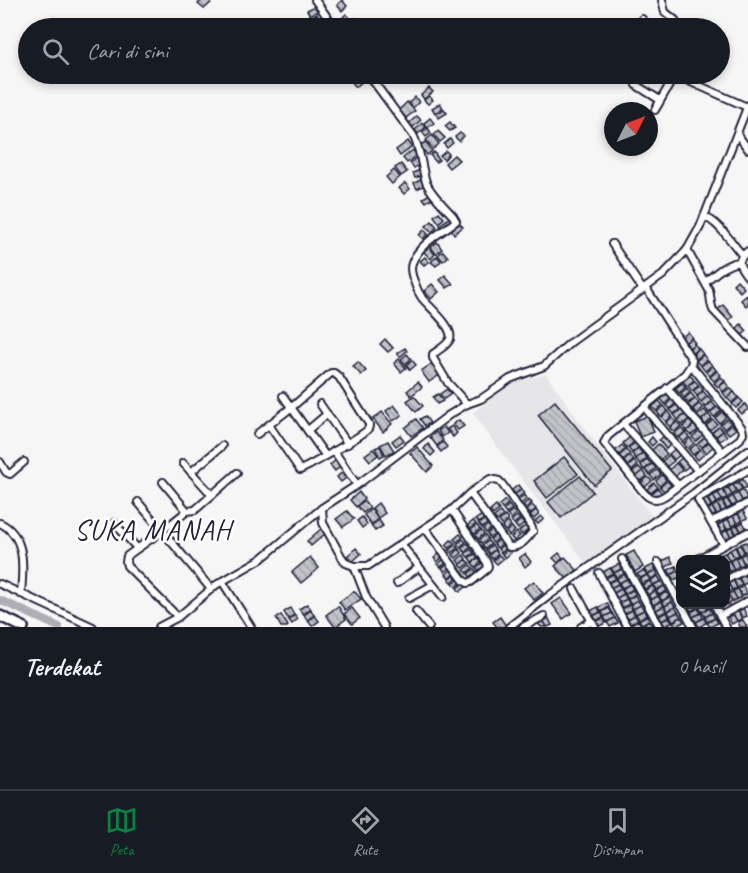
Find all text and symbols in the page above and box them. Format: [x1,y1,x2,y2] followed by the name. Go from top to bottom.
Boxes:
[18,18,730,84] search box
[39,35,72,68] icon: search
[87,37,168,65] text: Cari di sini
[604,102,658,156] north arrow
[74,512,234,547] district label: SUKA MANAH
[676,555,730,609] map controls
[676,555,730,609] button: layers
[24,650,100,683] text: Terdekat
[678,654,724,679] text: 0 hasil
[105,804,138,860] tab: Peta
[349,804,382,860] tab: Rute
[592,804,643,860] tab: Disimpan

